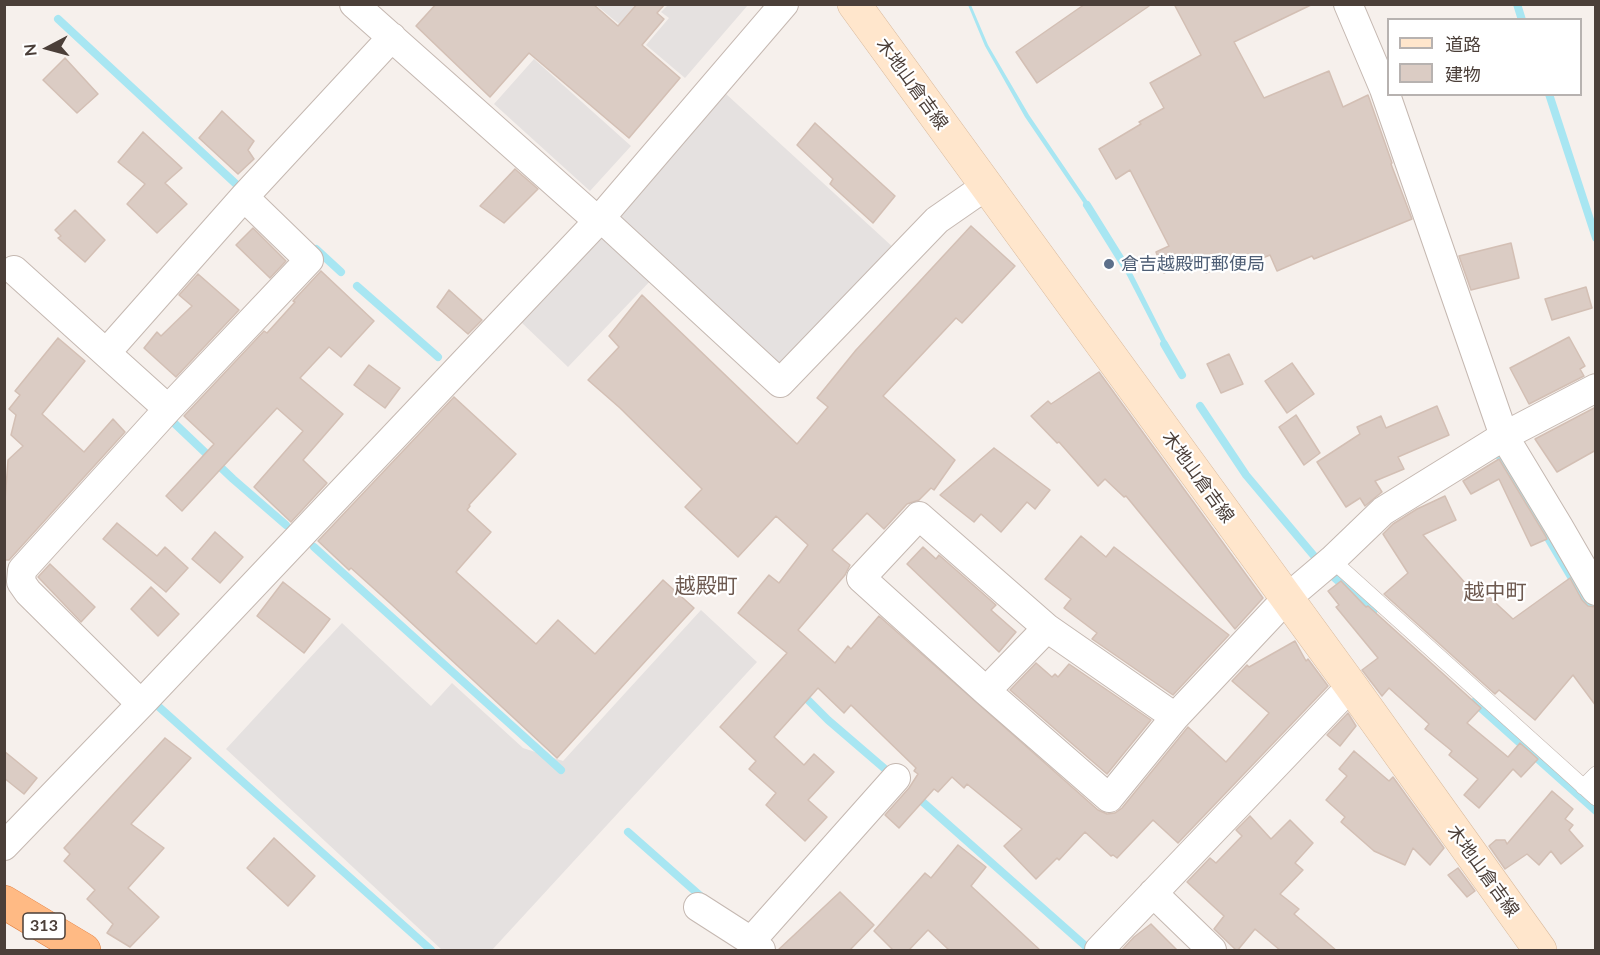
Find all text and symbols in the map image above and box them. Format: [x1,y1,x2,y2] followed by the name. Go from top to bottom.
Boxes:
[18,18,78,78] north arrow
[1387,18,1582,96] legend
[1445,33,1481,55] text: 道路
[872,34,952,134] street label: 木地山倉吉線
[20,43,40,57] text: N
[1445,63,1481,85] text: 建物
[1121,253,1265,275] place label: 倉吉越殿町郵便局
[1102,257,1116,271] marker: 倉吉越殿町郵便局
[1158,427,1238,527] street label: 木地山倉吉線
[675,573,737,599] district label: 越殿町
[1464,579,1526,605] district label: 越中町
[1443,821,1523,921] street label: 木地山倉吉線
[23,913,65,939] road number: 313

